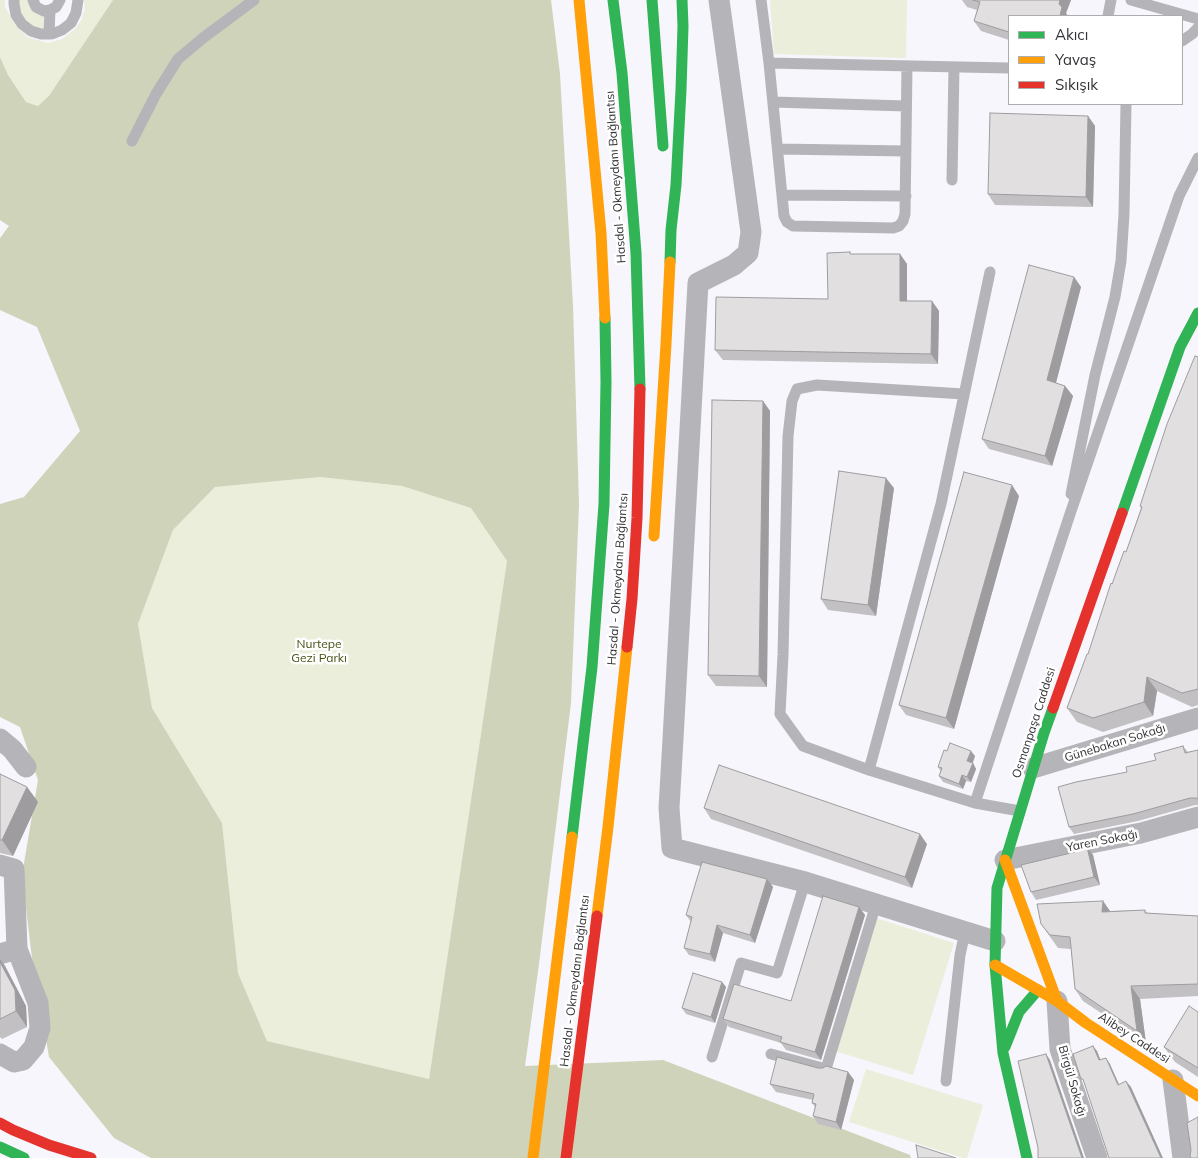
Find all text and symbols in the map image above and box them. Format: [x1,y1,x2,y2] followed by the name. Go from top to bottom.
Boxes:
[1008,15,1183,105] legend
[1055,25,1088,44] text: Akıcı
[1055,50,1096,69] text: Yavaş
[1055,75,1098,94] text: Sıkışık
[603,90,629,264] street label: Hasdal - Okmeydanı Bağlantısı
[605,492,631,666] street label: Hasdal - Okmeydanı Bağlantısı
[291,637,347,665] park label: Nurtepe Gezi Parkı
[1009,666,1059,780] street label: Osmanpaşa Caddesi
[1063,721,1167,765] street label: Günebakan Sokağı
[1065,827,1139,855] street label: Yaren Sokağı
[557,894,593,1068] street label: Hasdal - Okmeydanı Bağlantısı
[1095,1009,1173,1067] street label: Alibey Caddesi
[1055,1044,1089,1118] street label: Birgül Sokağı

